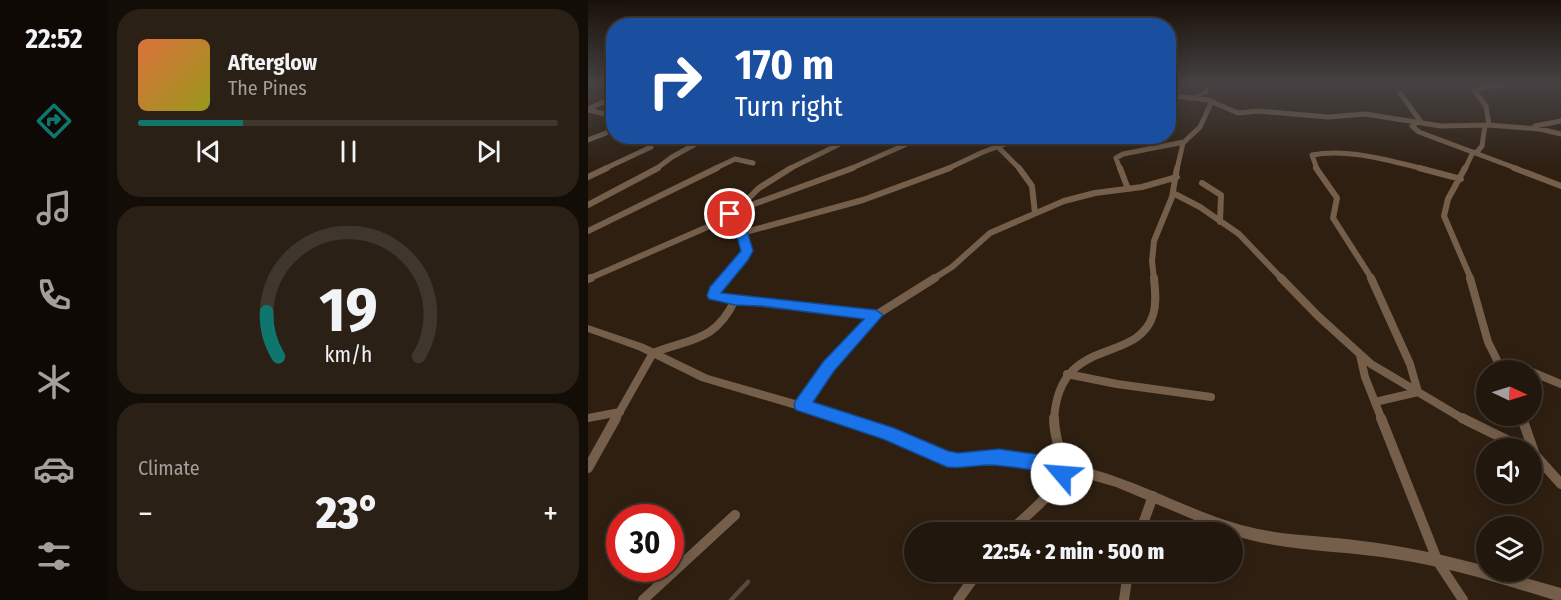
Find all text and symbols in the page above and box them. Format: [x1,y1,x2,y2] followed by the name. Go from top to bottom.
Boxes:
[26,23,82,55] text: 22:52
[735,40,834,90] text: 170 m
[636,42,714,120] icon: right
[228,49,317,76] text: Afterglow
[228,76,307,100] text: The Pines
[735,91,843,123] text: Turn right
[33,100,75,142] icon: directions
[192,135,225,168] icon: previous
[332,135,365,168] icon: pause
[472,135,505,168] icon: next
[33,187,75,229] icon: music
[704,188,755,239] pin
[713,197,746,230] icon: arrive
[319,273,377,348] text: 19
[33,274,75,316] icon: phone
[324,342,372,368] text: km/h
[1476,360,1542,426] north arrow
[1476,360,1542,582] map controls
[33,361,75,403] icon: climate
[1476,438,1542,504] button: sound
[1030,442,1094,506] position arrow
[33,448,75,490] icon: car
[138,456,200,480] text: Climate
[316,486,380,540] text: 23°
[138,494,153,534] text: −
[543,494,558,534] text: +
[606,504,684,582] speed limit sign: 30
[1476,516,1542,582] button: layers
[33,535,75,577] icon: filters
[983,538,1164,565] text: 22:54 · 2 min · 500 m

